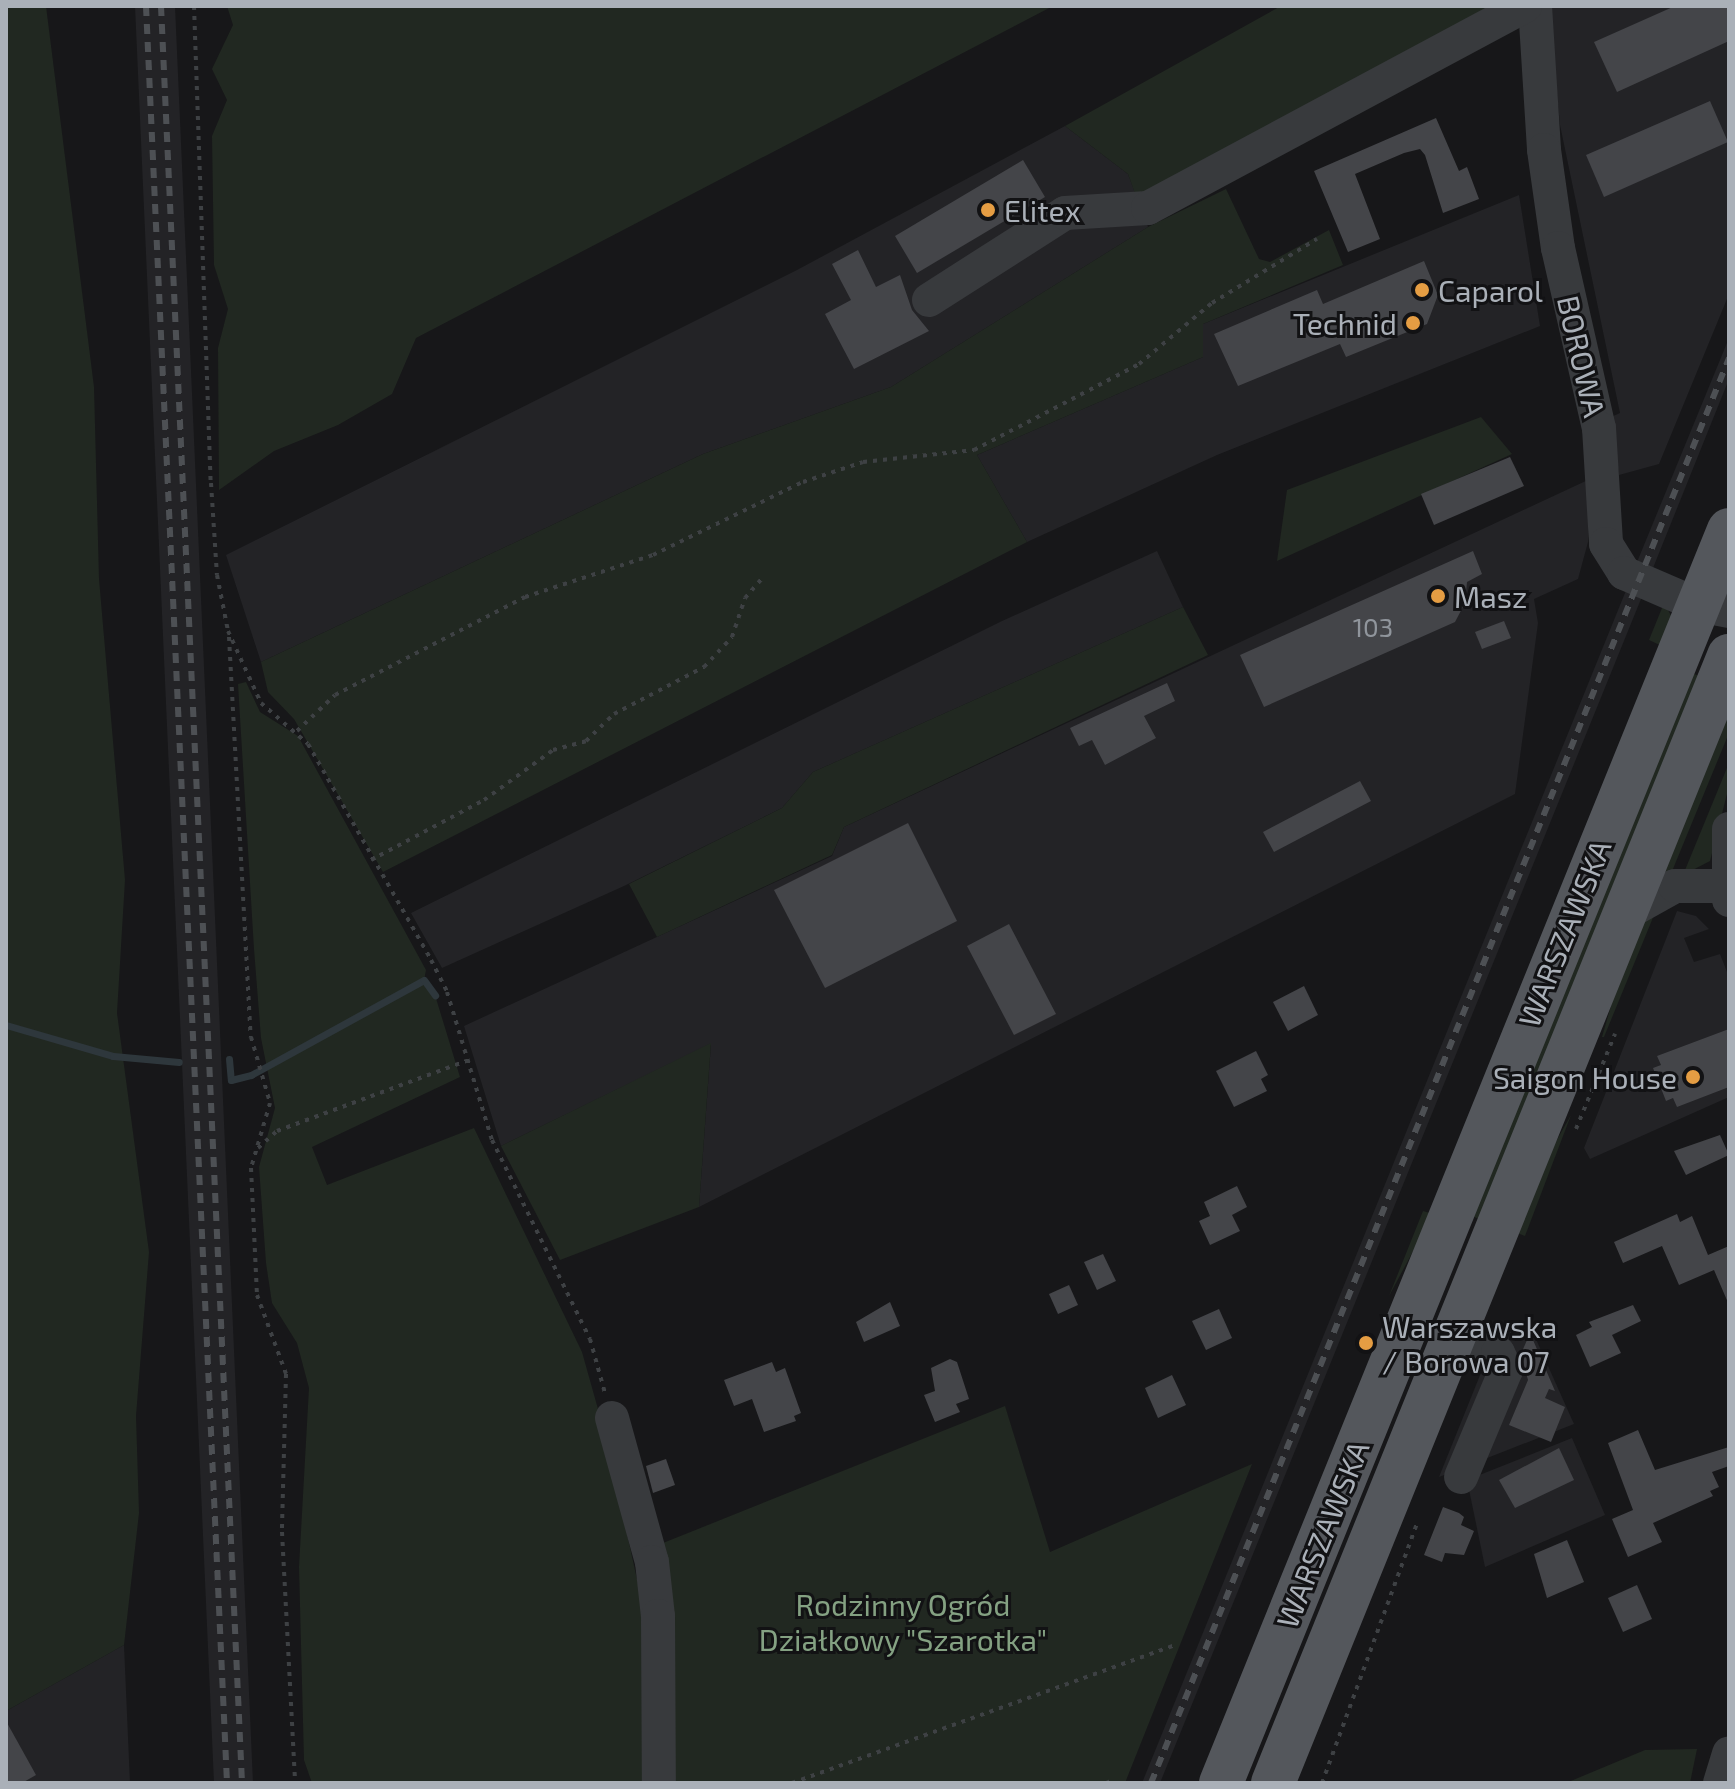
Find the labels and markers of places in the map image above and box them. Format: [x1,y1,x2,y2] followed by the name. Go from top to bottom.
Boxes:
[1004,192,1081,228] place label: Elitex
[979,201,997,219] marker: Elitex
[1438,272,1543,308] place label: Caparol
[1413,281,1431,299] marker: Caparol
[1293,305,1397,341] place label: Technid
[1404,314,1422,332] marker: Technid
[1454,578,1527,614] place label: Masz
[1429,587,1447,605] marker: Masz
[1493,1059,1677,1095] place label: Saigon House
[1684,1068,1702,1086] marker: Saigon House
[1382,1308,1557,1378] place label: Warszawska / Borowa 07
[1357,1334,1375,1352] marker: Warszawska / Borowa 07

